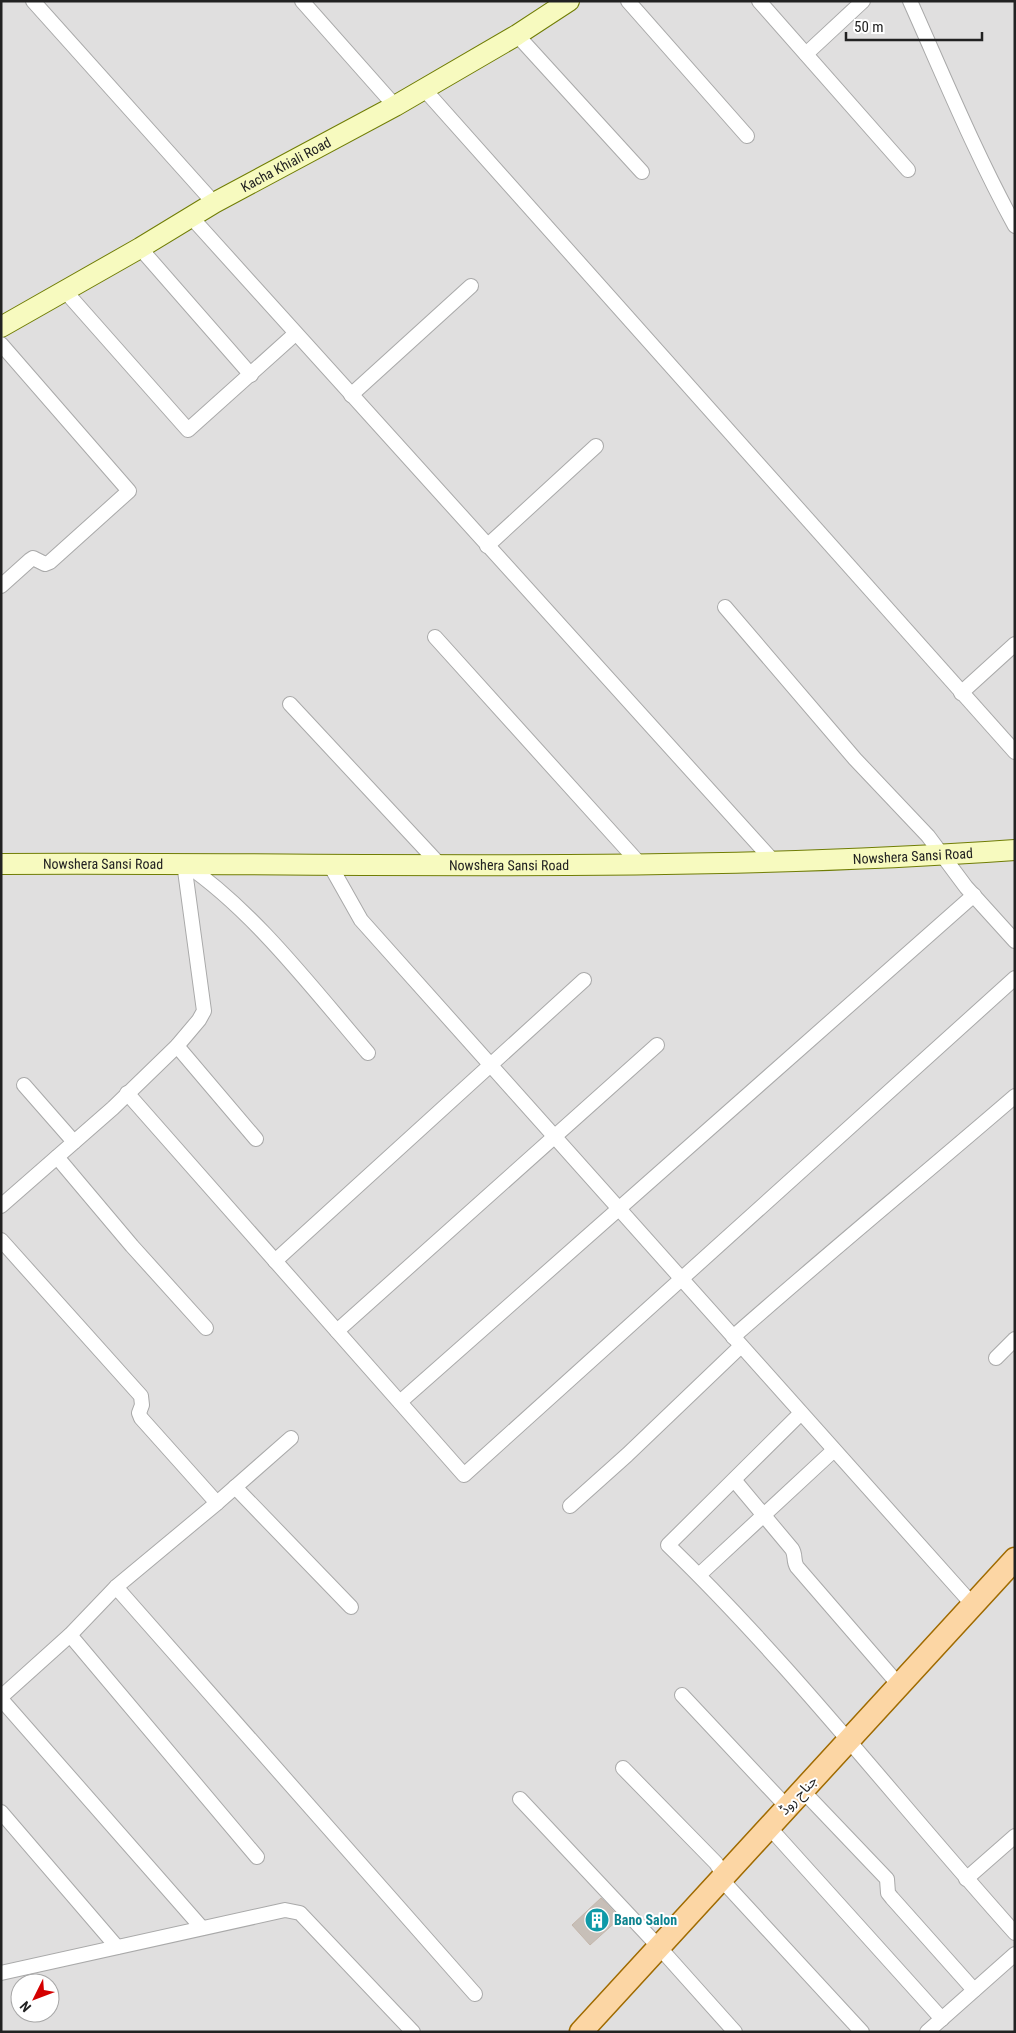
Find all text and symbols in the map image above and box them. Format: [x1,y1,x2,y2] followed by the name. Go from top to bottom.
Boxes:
[846,10,982,42] scale bar
[854,18,884,36] text: 50 m
[238,134,334,195] street label: Kacha Khiali Road
[852,845,973,867] street label: Nowshera Sansi Road
[43,856,163,872] street label: Nowshera Sansi Road
[449,857,569,873] street label: Nowshera Sansi Road
[776,1772,822,1820] street label: جناح روڈ
[584,1907,610,1933] building icon: Bano Salon
[614,1912,677,1928] place label: Bano Salon
[10,1973,60,2023] north arrow
[17,1998,34,2015] text: N

